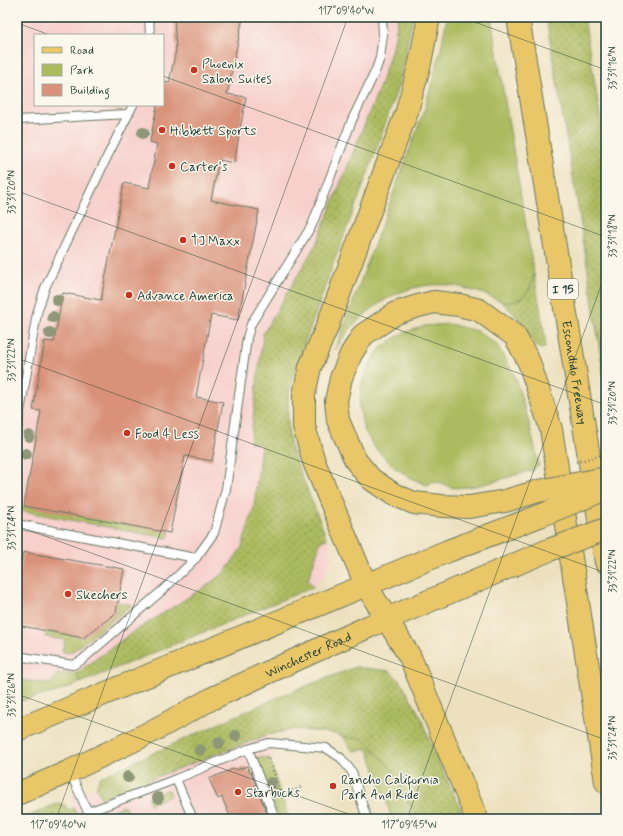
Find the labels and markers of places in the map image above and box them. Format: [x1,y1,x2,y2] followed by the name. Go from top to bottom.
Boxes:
[202,56,272,88] place label: Phoenix Salon Suites
[189,65,199,75] marker: Phoenix Salon Suites
[170,123,256,140] place label: Hibbett Sports
[157,125,167,135] marker: Hibbett Sports
[180,159,228,176] place label: Carter's
[167,161,177,171] marker: Carter's
[191,233,240,250] place label: TJ Maxx
[178,235,188,245] marker: TJ Maxx
[137,288,234,305] place label: Advance America
[124,290,134,300] marker: Advance America
[135,426,199,443] place label: Food 4 Less
[122,428,132,438] marker: Food 4 Less
[76,587,128,604] place label: Skechers
[63,589,73,599] marker: Skechers
[341,772,439,804] place label: Rancho California Park And Ride
[328,781,338,791] marker: Rancho California Park And Ride
[246,785,300,802] place label: Starbucks
[233,787,243,797] marker: Starbucks

